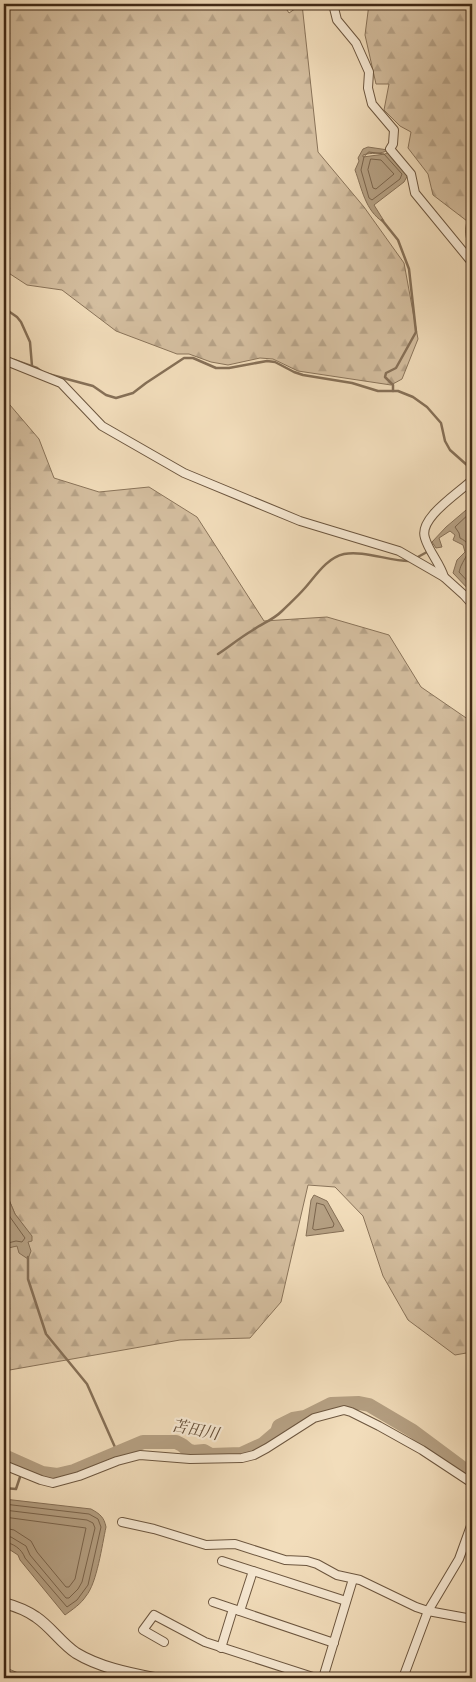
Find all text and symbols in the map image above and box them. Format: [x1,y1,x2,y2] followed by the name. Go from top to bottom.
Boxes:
[169,1416,223,1447] water label: 苫田川

